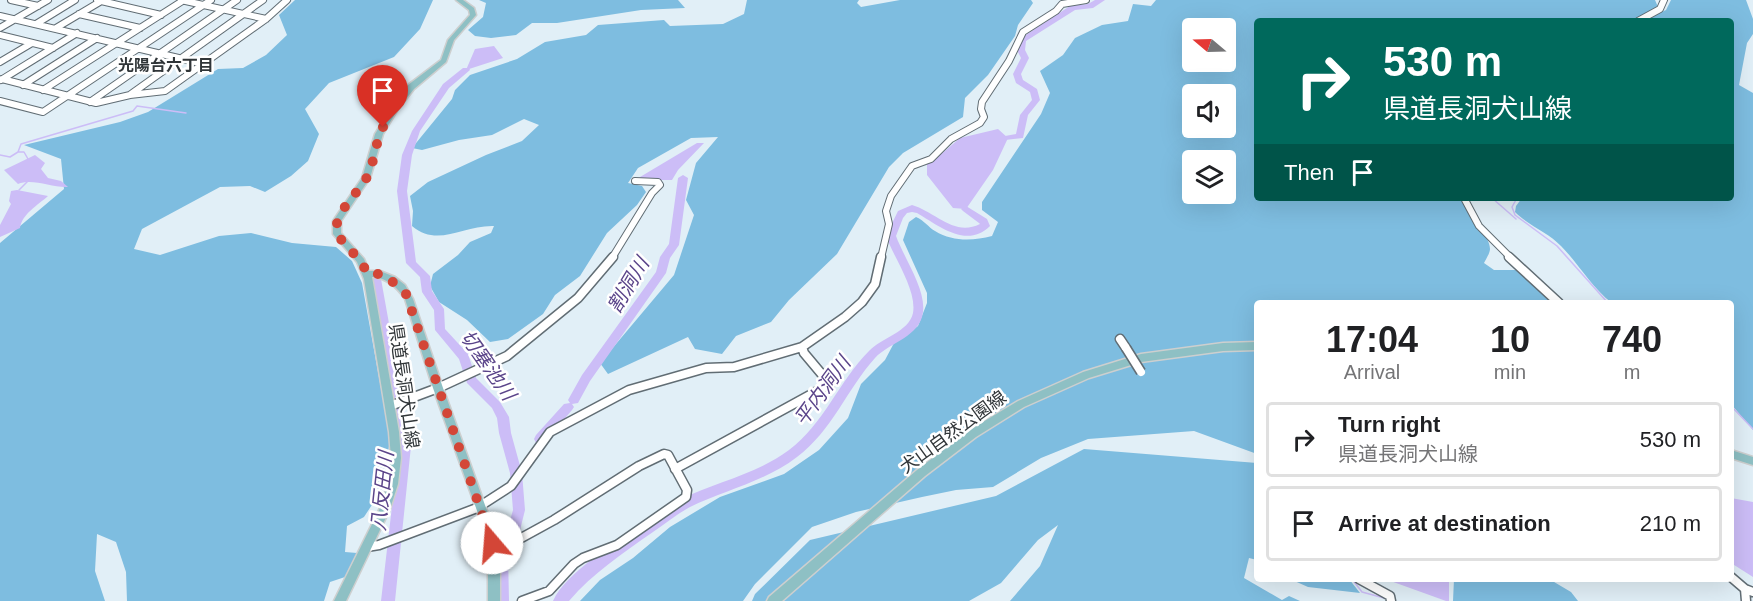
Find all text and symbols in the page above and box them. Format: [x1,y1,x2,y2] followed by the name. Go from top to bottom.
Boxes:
[1182,18,1236,72] north arrow
[1182,18,1236,204] map controls
[1383,38,1502,85] text: 530 m
[1284,42,1362,120] icon: right
[118,57,214,74] district label: 光陽台六丁目
[357,65,408,127] pin
[366,74,399,107] icon: arrive
[1182,84,1236,138] button: sound
[1383,94,1572,124] text: 県道長洞犬山線
[1182,150,1236,204] button: layers
[1346,156,1379,189] icon: arrive
[1284,160,1334,185] text: Then
[603,252,654,316] water label: 割洞川
[1326,319,1418,360] text: 17:04
[1490,319,1530,360] text: 10
[1602,319,1662,360] text: 740
[385,322,423,450] street label: 県道長洞犬山線
[456,326,521,406] water label: 切塞池川
[790,351,856,430] water label: 平内洞川
[1344,361,1400,383] text: Arrival
[1494,361,1526,383] text: min
[1624,361,1640,383] text: m
[896,387,1010,477] street label: 犬山自然公園線
[1338,412,1440,437] text: Turn right
[1287,423,1320,456] icon: right
[1640,427,1701,452] text: 530 m
[1338,443,1478,465] text: 県道長洞犬山線
[367,448,397,532] water label: 八反田川
[1287,507,1320,540] icon: arrive
[460,511,524,575] position arrow
[1338,511,1551,536] text: Arrive at destination
[1640,511,1701,536] text: 210 m

